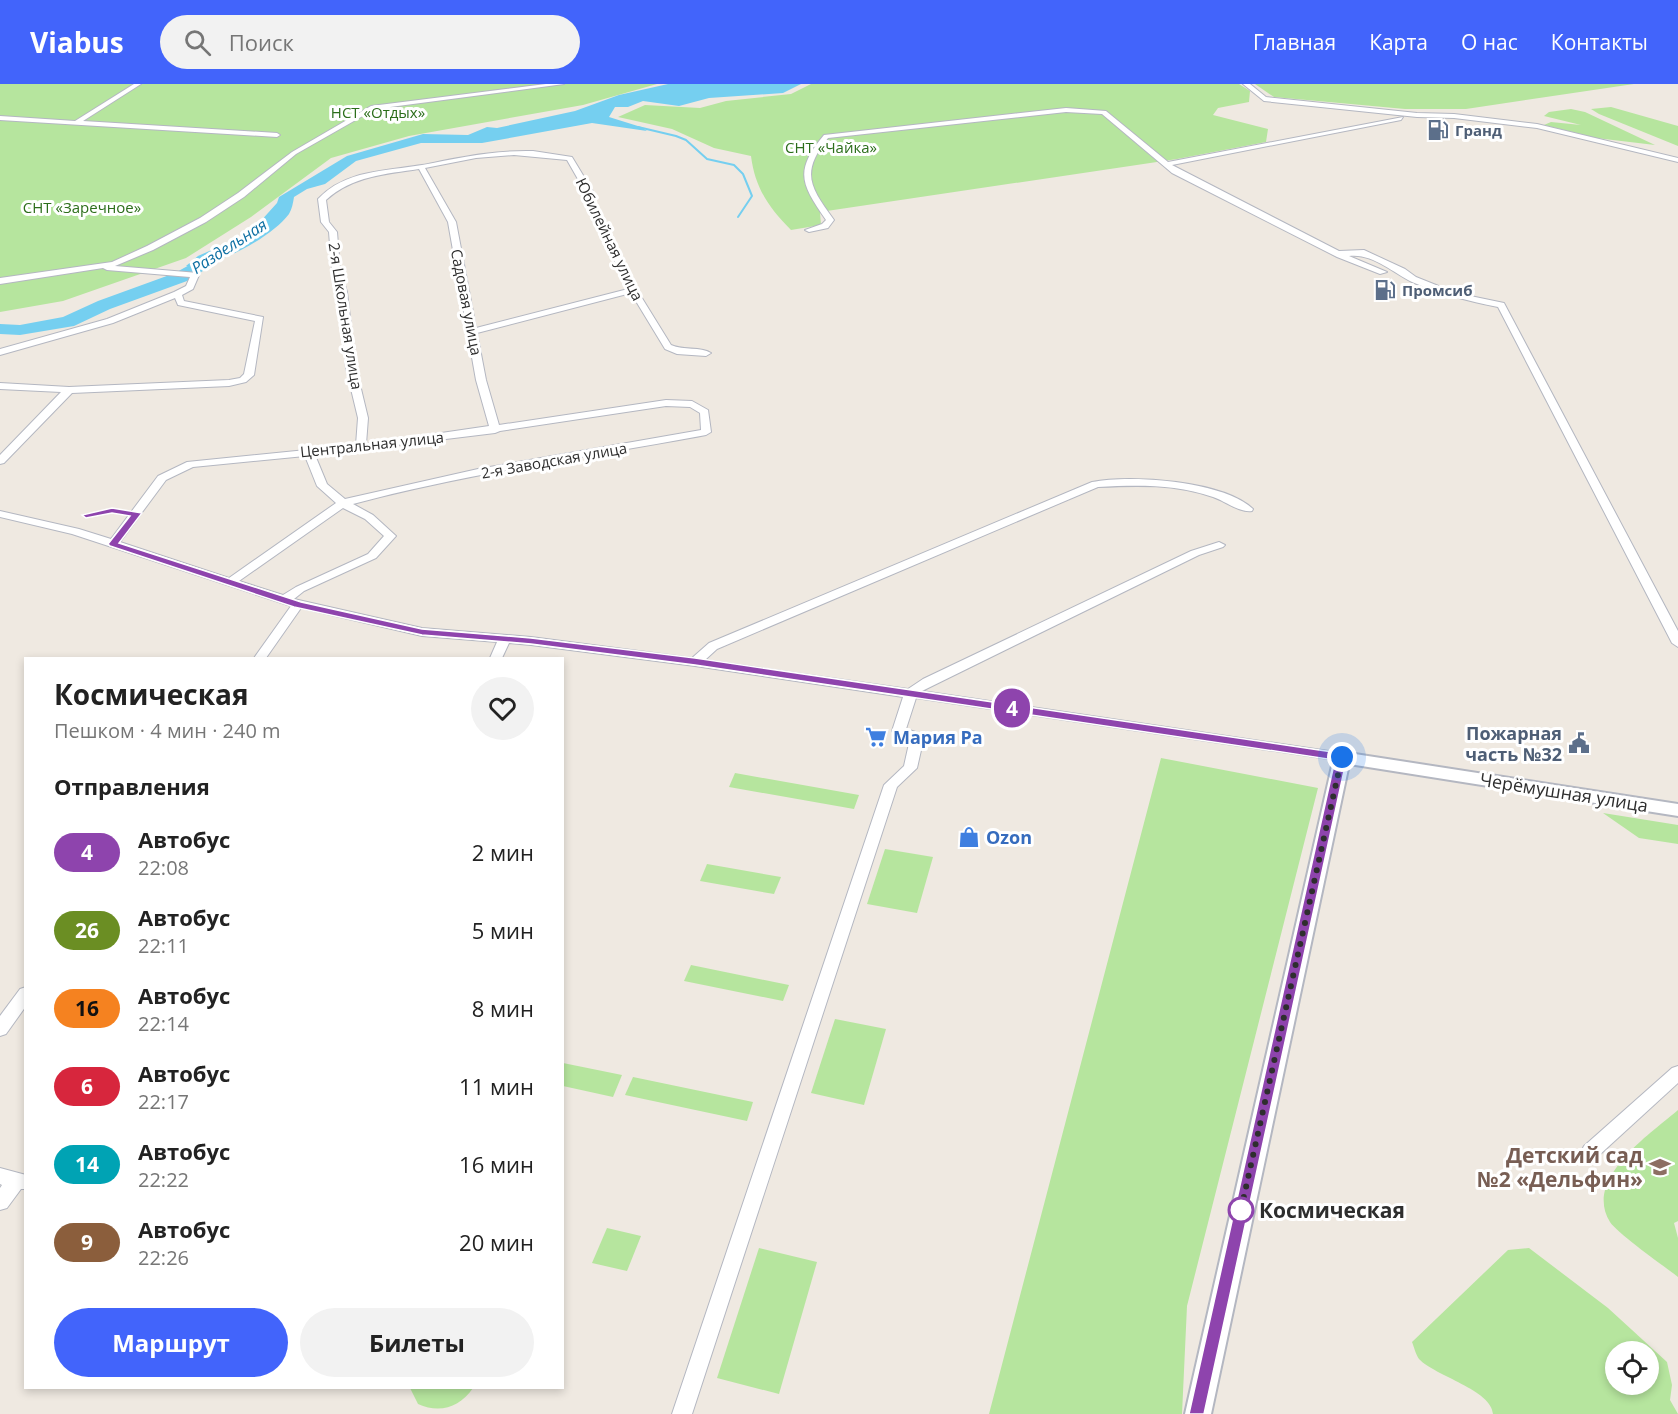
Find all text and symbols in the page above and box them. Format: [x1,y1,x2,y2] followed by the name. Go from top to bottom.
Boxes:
[160,15,580,69] search box
[30,23,124,61] text: Viabus
[181,26,214,59] icon: search
[229,27,294,57] text: Поиск
[1253,28,1336,56] text: Главная
[1369,28,1428,56] text: Карта
[1461,28,1518,56] text: О нас
[1551,28,1648,56] text: Контакты
[331,102,425,122] park label: НСТ «Отдых»
[1426,118,1450,142] fuel station icon: Гранд
[1455,120,1502,140] place label: Гранд
[785,137,877,157] park label: СНТ «Чайка»
[572,174,648,304] street label: Юбилейная улица
[23,197,141,217] park label: СНТ «Заречное»
[187,213,271,279] water label: Раздельная
[324,241,368,391] street label: 2-я Школьная улица
[447,247,487,357] street label: Садовая улица
[1373,278,1397,302] fuel station icon: Промсиб
[1402,280,1472,300] place label: Промсиб
[299,427,445,461] street label: Центральная улица
[479,437,629,483] street label: 2-я Заводская улица
[54,675,249,713] text: Космическая
[471,677,534,740] button: heart
[992,688,1032,728] line badge: 4
[1006,694,1018,722] text: 4
[54,717,281,744] text: Пешком · 4 мин · 240 m
[1465,721,1562,766] place label: Пожарная часть №32
[864,725,888,749] supermarket icon: Мария Ра
[893,725,983,749] place label: Мария Ра
[1567,731,1591,755] public building icon: Пожарная часть №32
[1327,742,1357,772] your location
[1478,767,1650,817] street label: Черёмушная улица
[54,771,210,801] text: Отправления
[138,824,230,854] text: Автобус
[957,825,981,849] shop icon: Ozon
[986,825,1032,849] place label: Ozon
[472,837,534,867] text: 2 мин
[81,838,93,866] text: 4
[138,854,189,881] text: 22:08
[138,902,230,932] text: Автобус
[472,915,534,945] text: 5 мин
[75,916,99,944] text: 26
[138,932,189,959] text: 22:11
[138,980,230,1010] text: Автобус
[472,993,534,1023] text: 8 мин
[75,994,99,1022] text: 16
[138,1010,189,1037] text: 22:14
[138,1058,230,1088] text: Автобус
[459,1071,534,1101] text: 11 мин
[81,1072,93,1100] text: 6
[138,1088,189,1115] text: 22:17
[138,1136,230,1166] text: Автобус
[1477,1141,1643,1193] place label: Детский сад №2 «Дельфин»
[459,1149,534,1179] text: 16 мин
[75,1150,99,1178] text: 14
[1648,1155,1672,1179] school or university icon: Детский сад №2 «Дельфин»
[138,1166,189,1193] text: 22:22
[1259,1196,1405,1224] place label: Космическая
[1228,1197,1254,1223] marker: Космическая
[138,1214,230,1244] text: Автобус
[459,1227,534,1257] text: 20 мин
[81,1228,93,1256] text: 9
[138,1244,189,1271] text: 22:26
[54,1308,288,1377] button: Маршрут
[300,1308,534,1377] button: Билеты
[1605,1341,1659,1395] map controls
[1605,1341,1659,1395] button: locate

